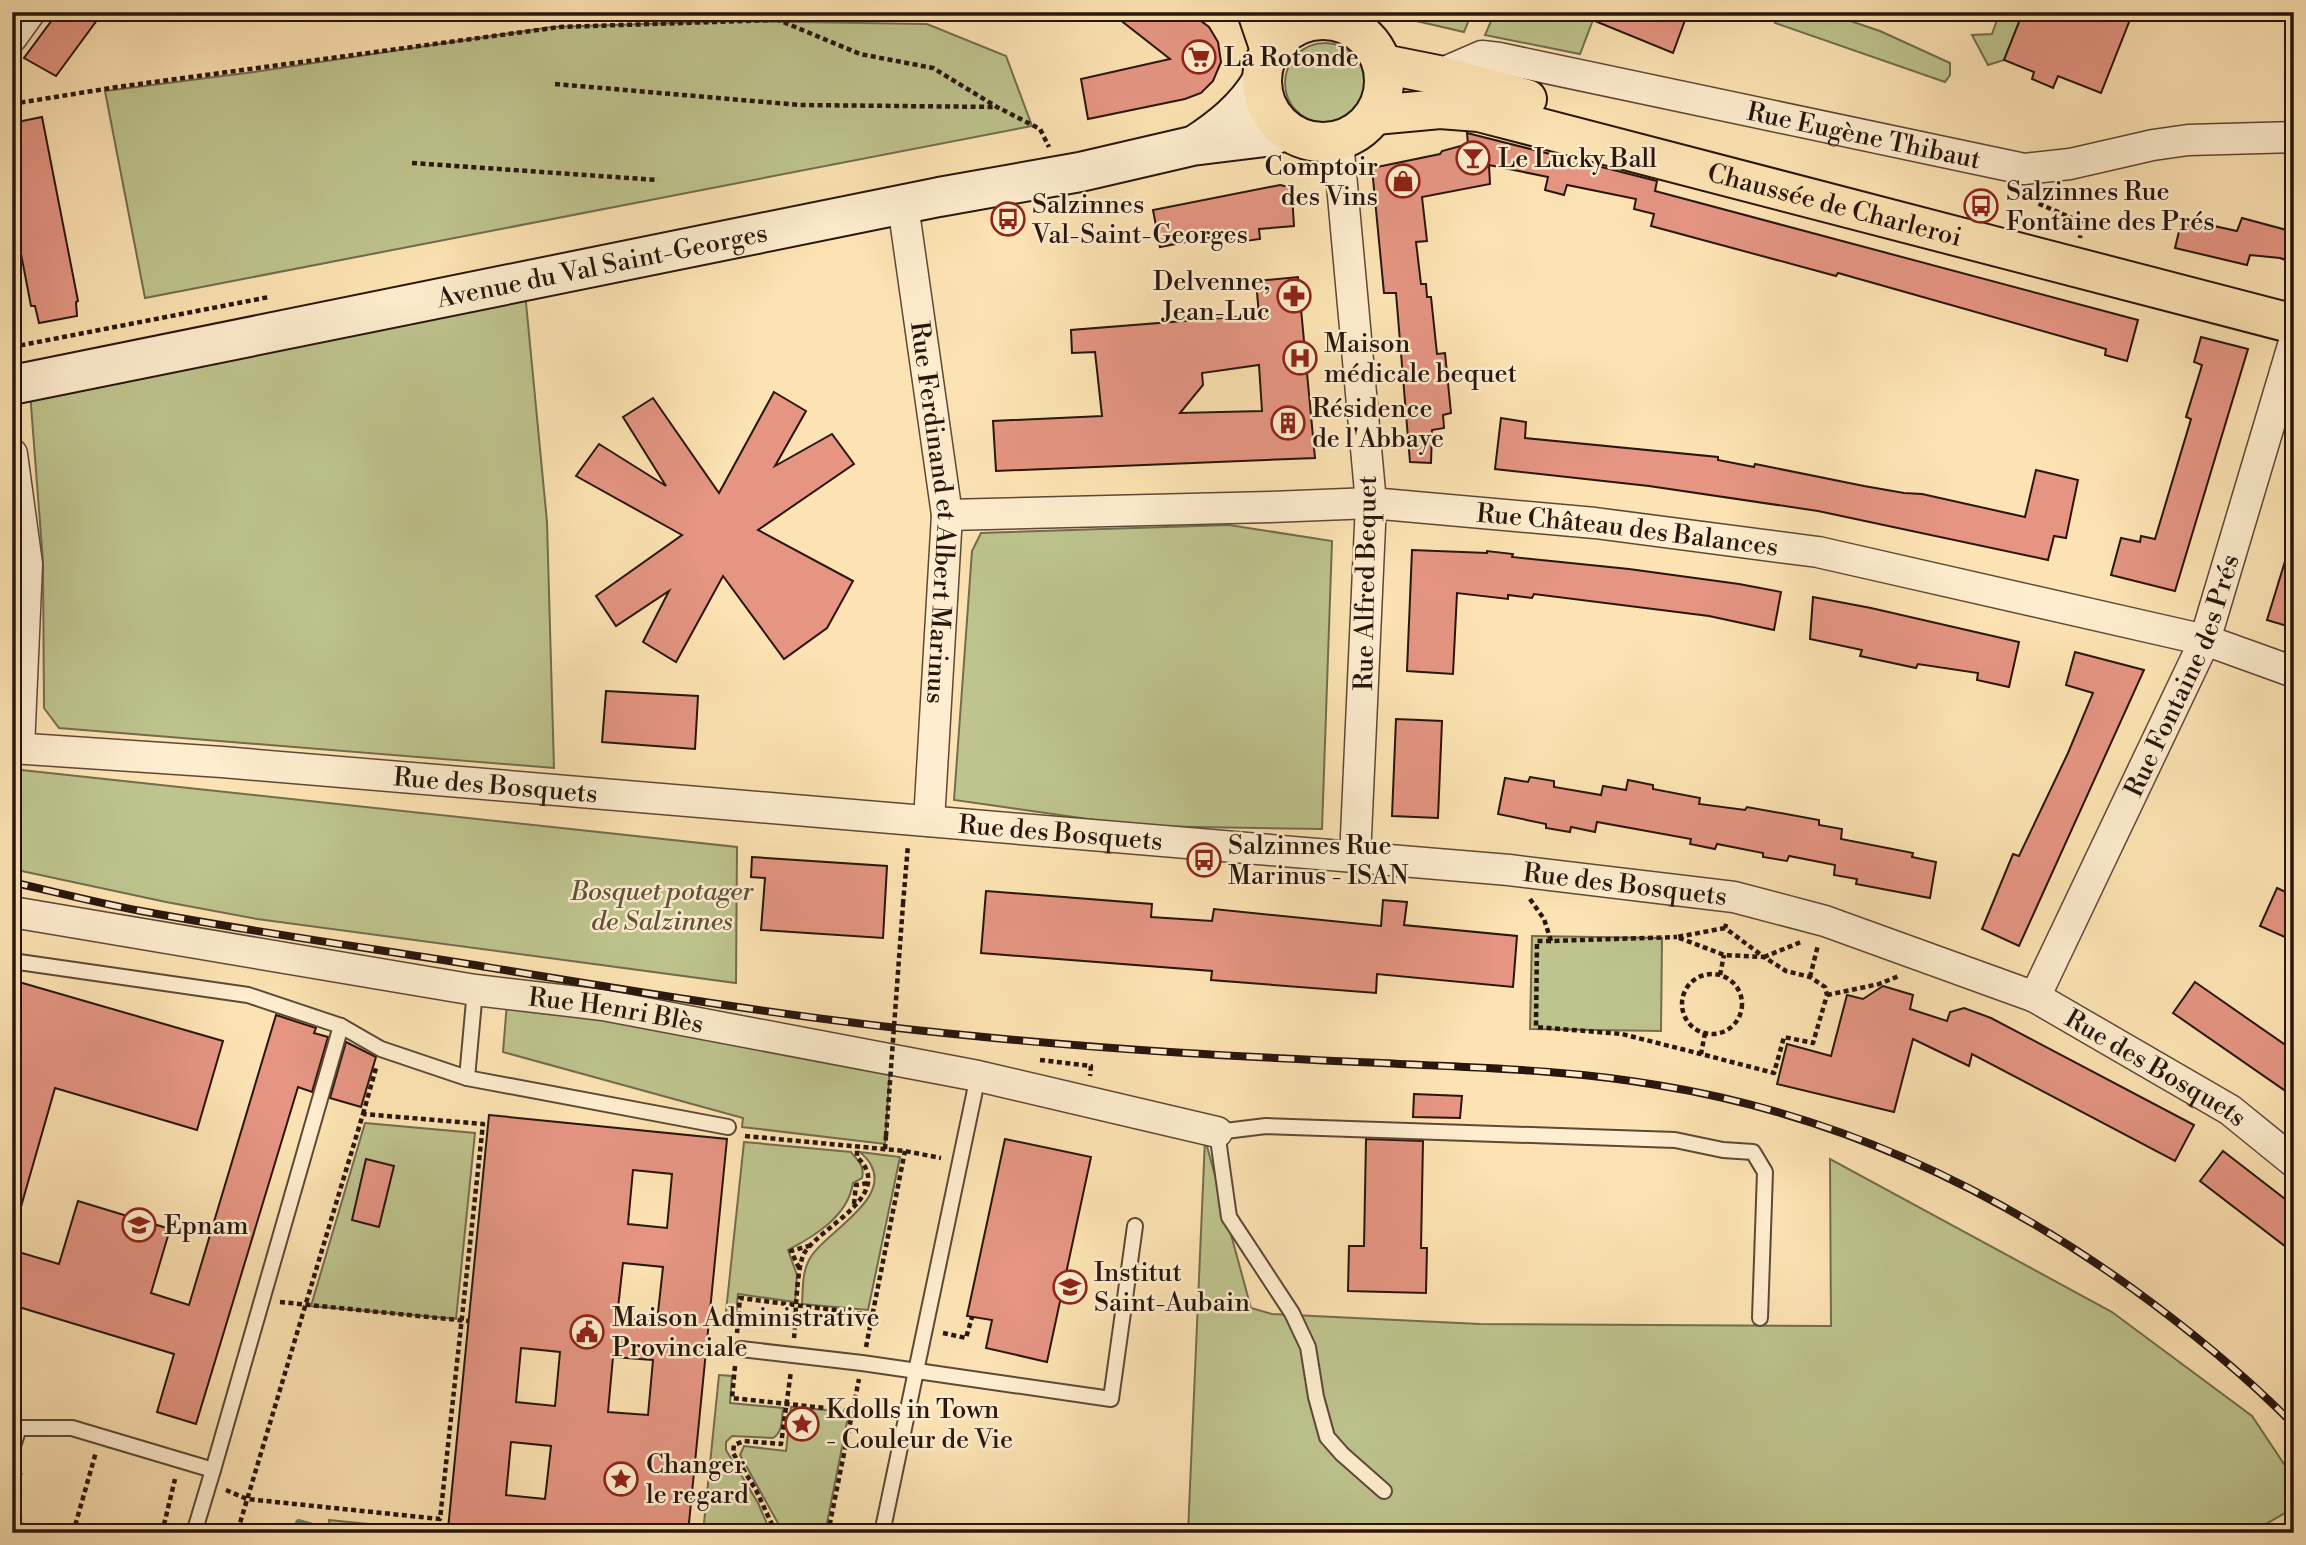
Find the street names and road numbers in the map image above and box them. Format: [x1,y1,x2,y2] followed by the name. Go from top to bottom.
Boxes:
[1744,96,1984,176] street label: Rue Eugène Thibaut
[1704,157,1965,254] street label: Chaussée de Charleroi
[433,217,770,316] street label: Avenue du Val Saint-Georges
[903,319,962,705] street label: Rue Ferdinand et Albert Marinus
[1348,475,1384,691] street label: Rue Alfred Bequet
[1475,497,1780,564] street label: Rue Château des Balances
[2118,551,2247,802] street label: Rue Fontaine des Prés
[392,761,599,810] street label: Rue des Bosquets
[957,809,1164,858] street label: Rue des Bosquets
[1521,857,1729,913] street label: Rue des Bosquets
[527,981,706,1041] street label: Rue Henri Blès
[2059,1003,2253,1134] street label: Rue des Bosquets

